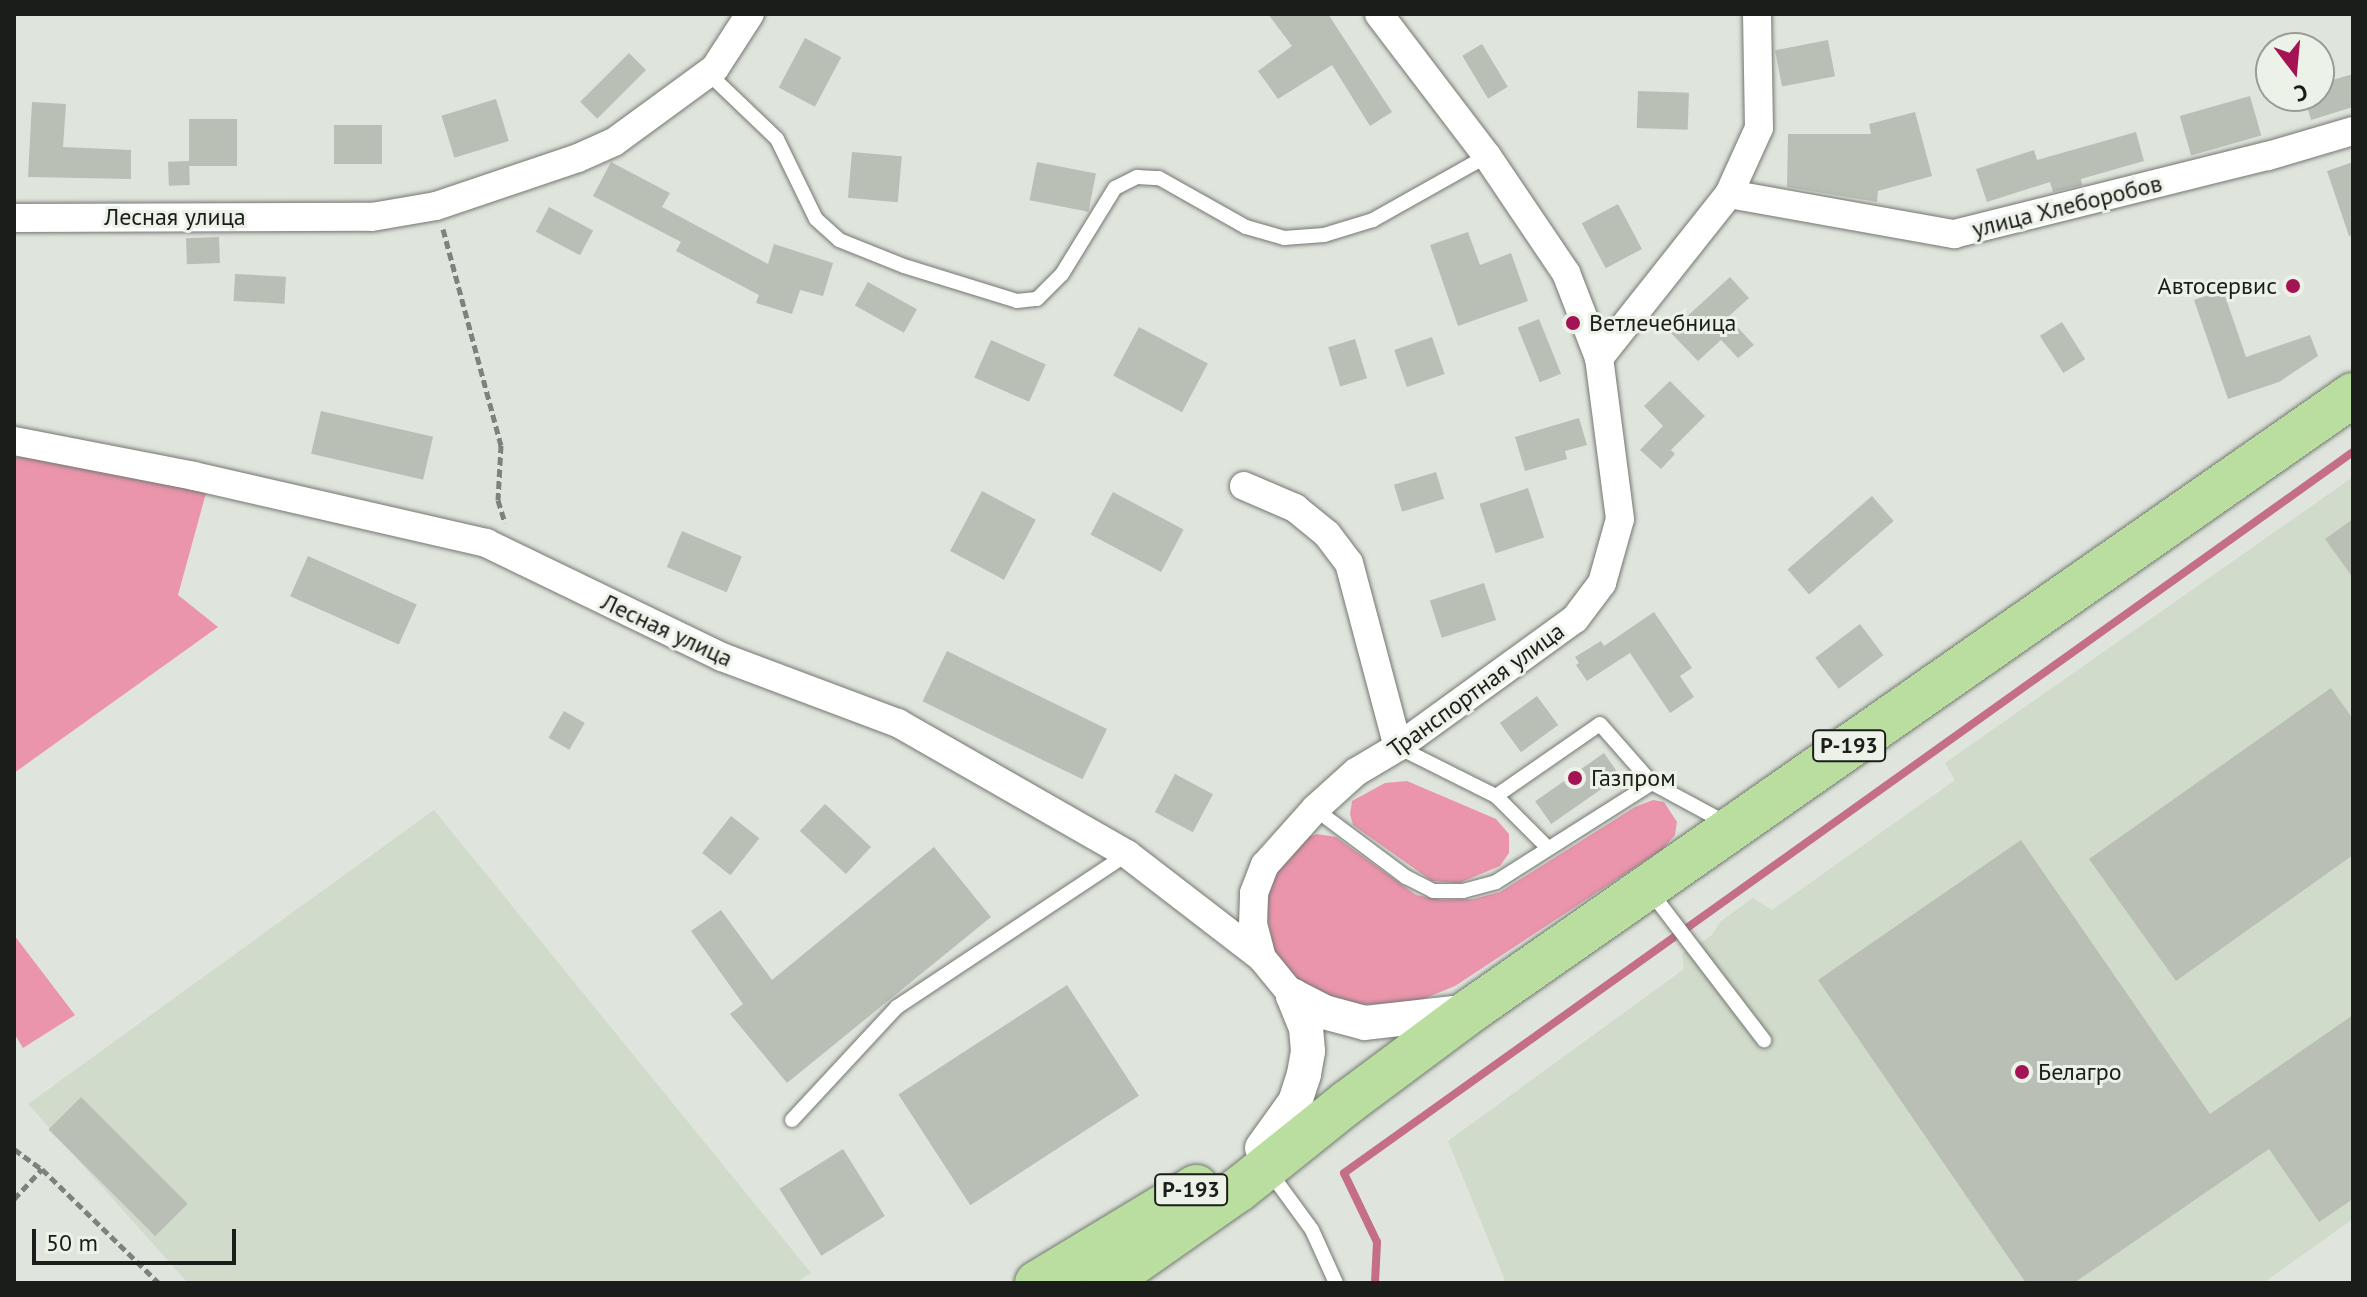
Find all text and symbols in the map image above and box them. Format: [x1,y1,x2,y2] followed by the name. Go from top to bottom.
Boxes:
[2255,32,2335,112] north arrow
[2291,78,2311,108] text: С
[1969,168,2165,244] street label: улица Хлеборобов
[104,203,246,231] street label: Лесная улица
[2158,272,2277,300] place label: Автосервис
[2284,277,2302,295] marker: Автосервис
[1589,309,1736,337] place label: Ветлечебница
[1564,314,1582,332] marker: Ветлечебница
[597,587,737,673] street label: Лесная улица
[1382,616,1570,764] street label: Транспортная улица
[1811,728,1887,764] road number: Р-193
[1591,764,1676,792] place label: Газпром
[1566,769,1584,787] marker: Газпром
[2038,1058,2122,1086] place label: Белагро
[2013,1063,2031,1081] marker: Белагро
[1153,1172,1229,1208] road number: Р-193
[36,1213,240,1263] scale bar
[46,1227,98,1258] text: 50 m

